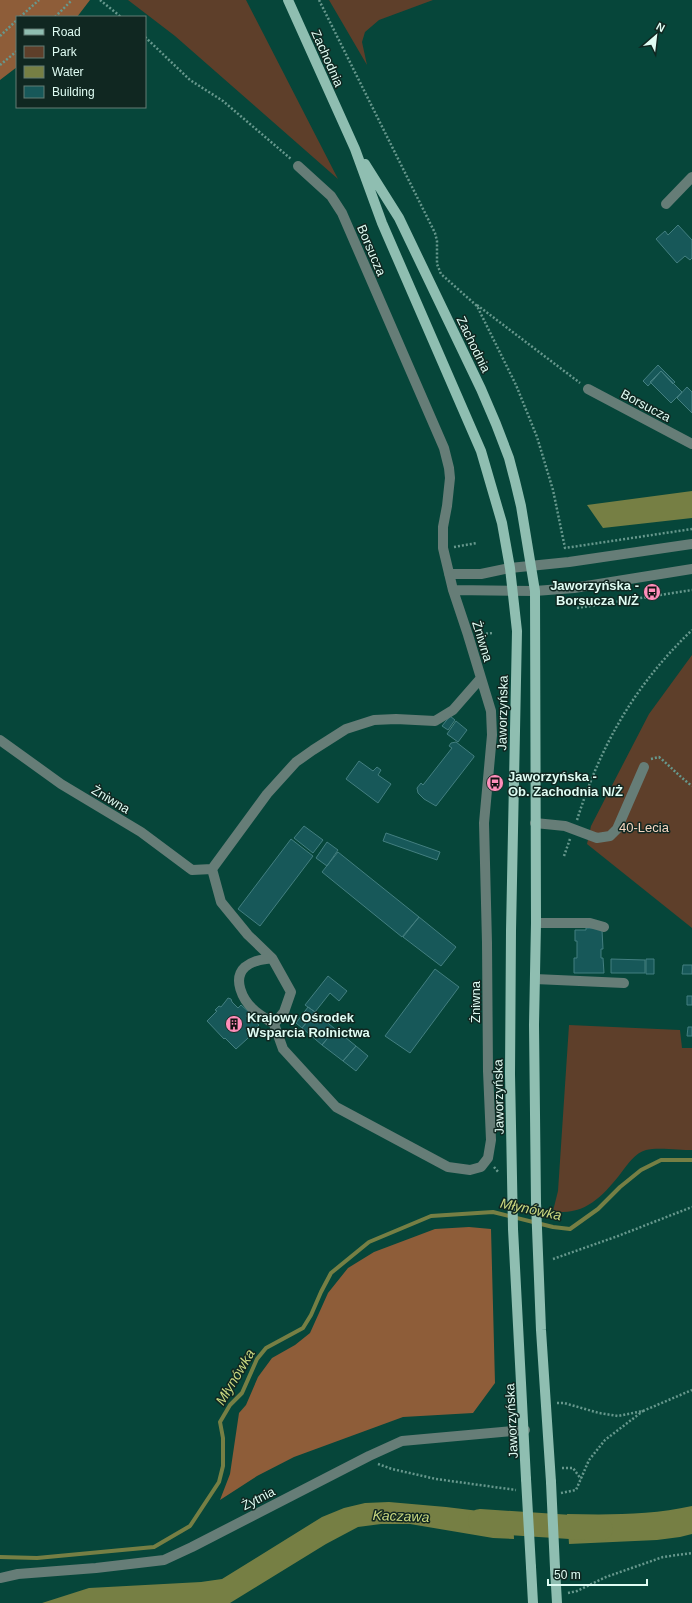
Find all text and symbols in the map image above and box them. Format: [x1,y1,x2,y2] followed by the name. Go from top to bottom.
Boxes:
[16,16,146,108] legend
[636,16,676,56] north arrow
[654,20,667,34] text: N
[52,25,81,39] text: Road
[308,27,347,90] street label: Zachodnia
[52,45,78,59] text: Park
[52,65,84,79] text: Water
[52,85,95,99] text: Building
[354,222,389,279] street label: Borsucza
[454,314,494,375] street label: Zachodnia
[618,386,674,425] street label: Borsucza
[550,578,639,608] place label: Jaworzyńska - Borsucza N/Ż
[642,582,662,602] bus stop icon: Jaworzyńska - Borsucza N/Ż
[469,619,496,664] street label: Żniwna
[494,675,511,751] street label: Jaworzyńska
[508,769,623,799] place label: Jaworzyńska - Ob. Zachodnia N/Ż
[485,773,505,793] bus stop icon: Jaworzyńska - Ob. Zachodnia N/Ż
[89,782,133,817] street label: Żniwna
[619,820,670,835] park label: 40-Lecia
[468,980,483,1023] street label: Żniwna
[247,1010,371,1040] place label: Krajowy Ośrodek Wsparcia Rolnictwa
[224,1014,244,1034] building icon: Krajowy Ośrodek Wsparcia Rolnictwa
[490,1059,507,1135] street label: Jaworzyńska
[499,1195,563,1223] water label: Młynówka
[212,1346,258,1408] water label: Młynówka
[502,1382,521,1459] street label: Jaworzyńska
[239,1483,278,1513] street label: Żytnia
[372,1507,430,1525] water label: Kaczawa
[548,1561,647,1587] scale bar
[554,1568,581,1582] text: 50 m

